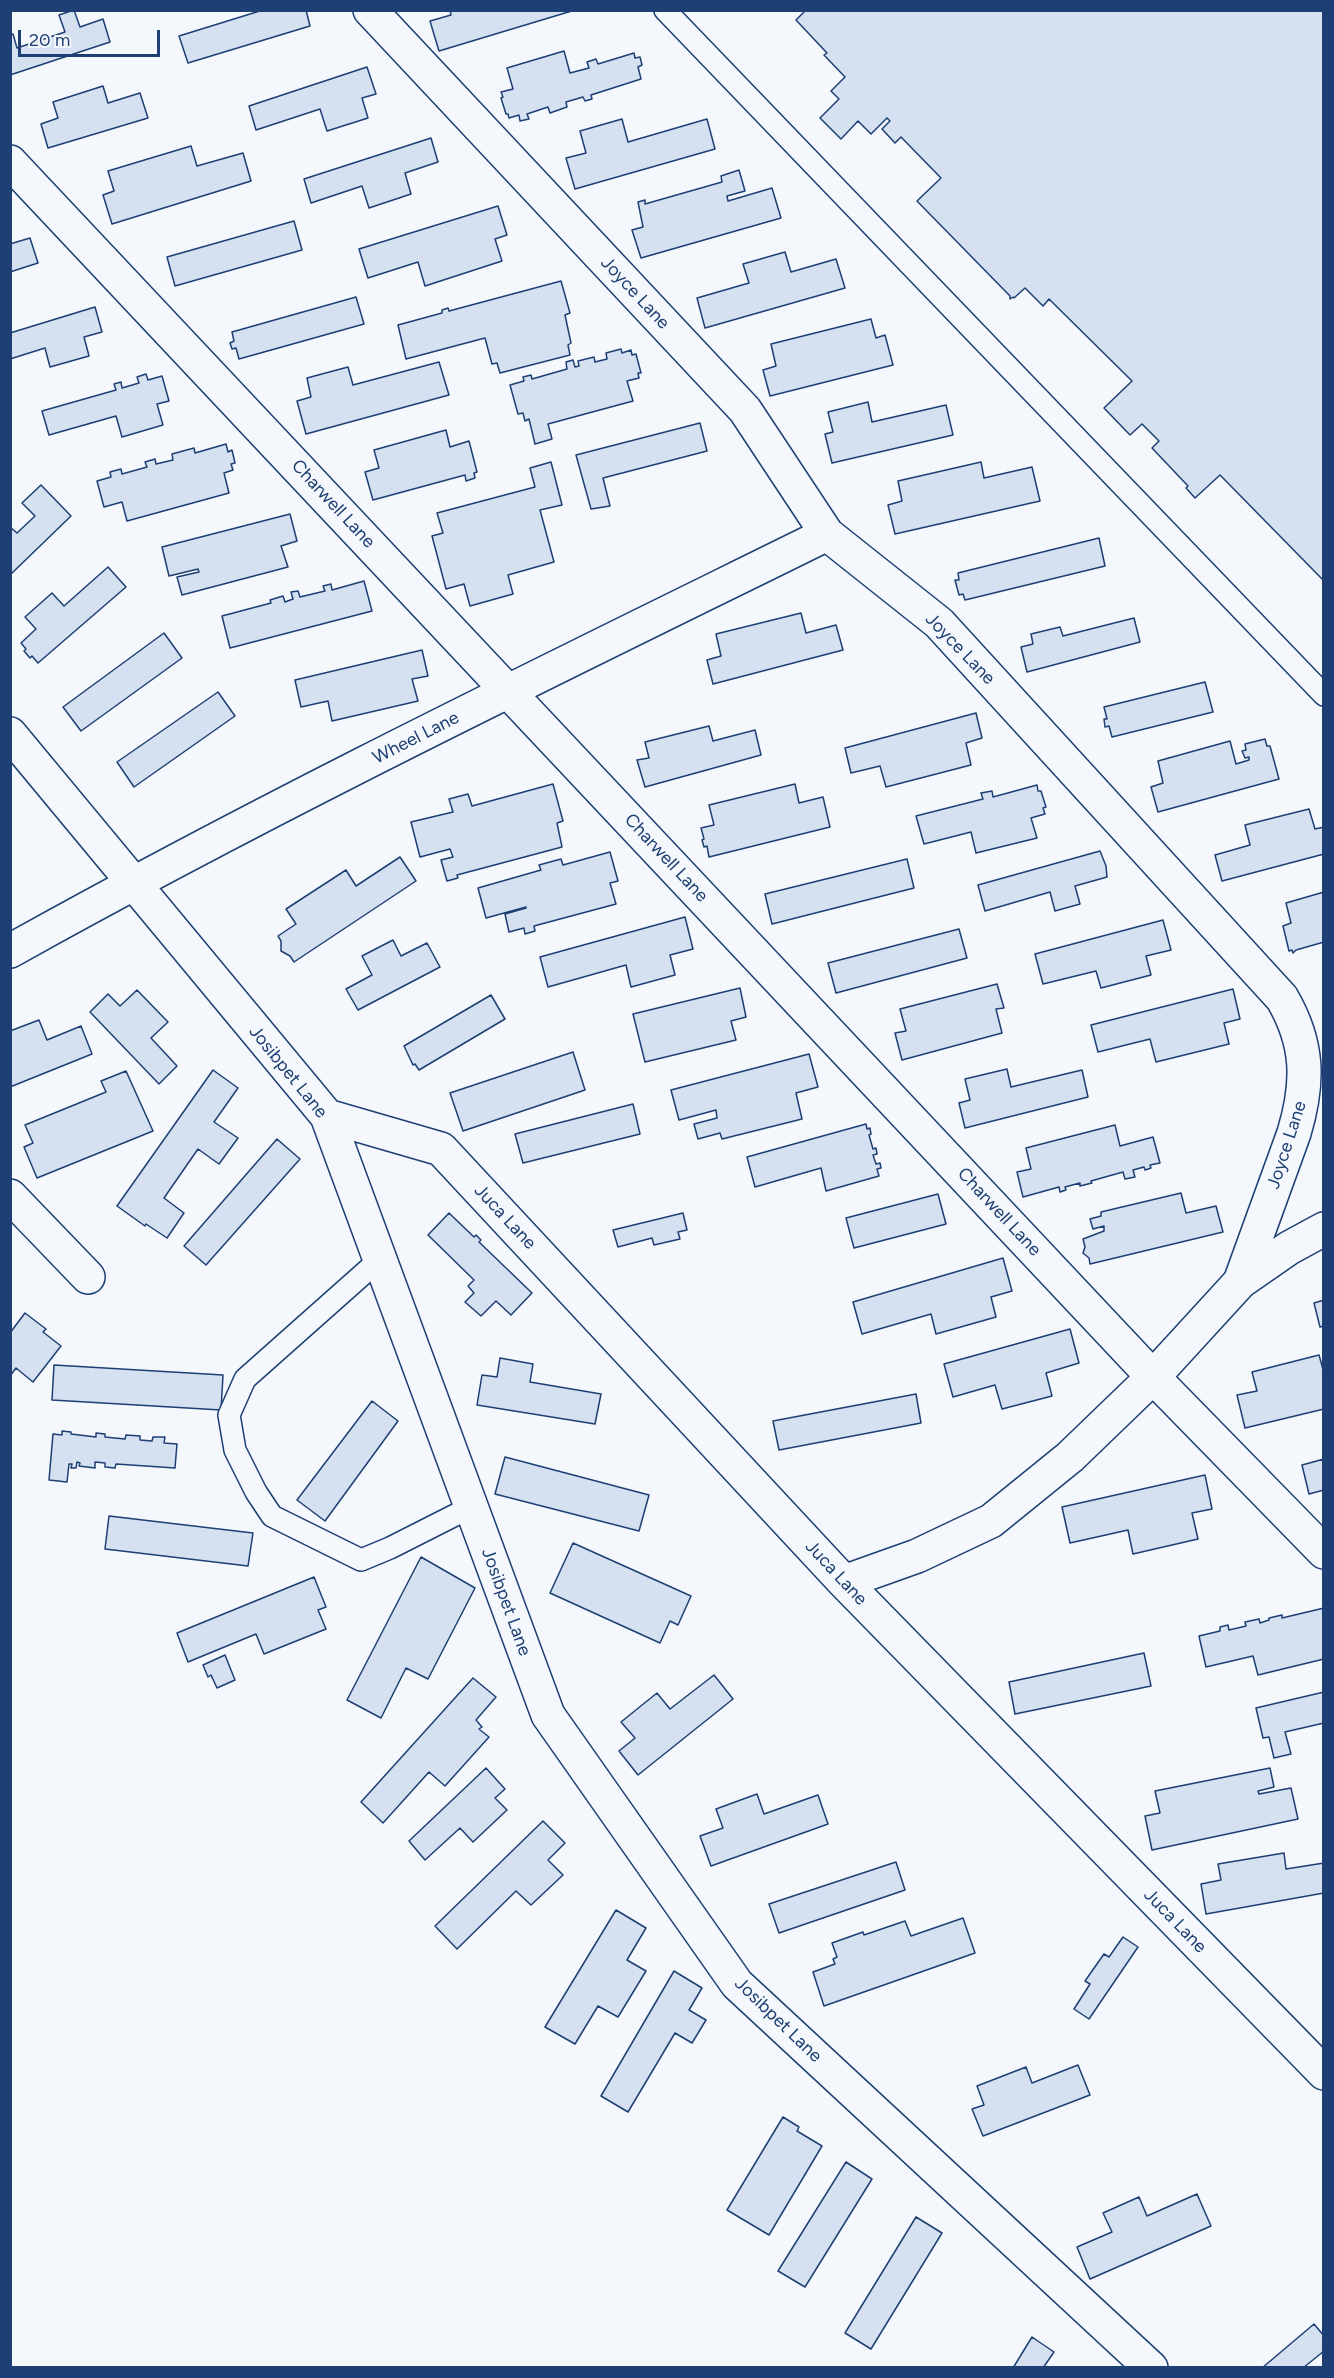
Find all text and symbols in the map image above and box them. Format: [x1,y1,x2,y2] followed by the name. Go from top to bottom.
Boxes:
[21,18,164,56] scale bar
[29,29,70,51] text: 20 m
[596,252,674,334] street label: Joyce Lane
[287,455,379,553] street label: Charwell Lane
[921,609,999,689] street label: Joyce Lane
[369,707,463,769] street label: Wheel Lane
[620,809,712,907] street label: Charwell Lane
[244,1021,332,1123] street label: Josibpet Lane
[1263,1098,1311,1192] street label: Joyce Lane
[953,1163,1045,1261] street label: Charwell Lane
[469,1180,541,1254] street label: Juca Lane
[800,1536,872,1610] street label: Juca Lane
[477,1545,535,1659] street label: Josibpet Lane
[1139,1884,1211,1958] street label: Juca Lane
[730,1973,826,2067] street label: Josibpet Lane

